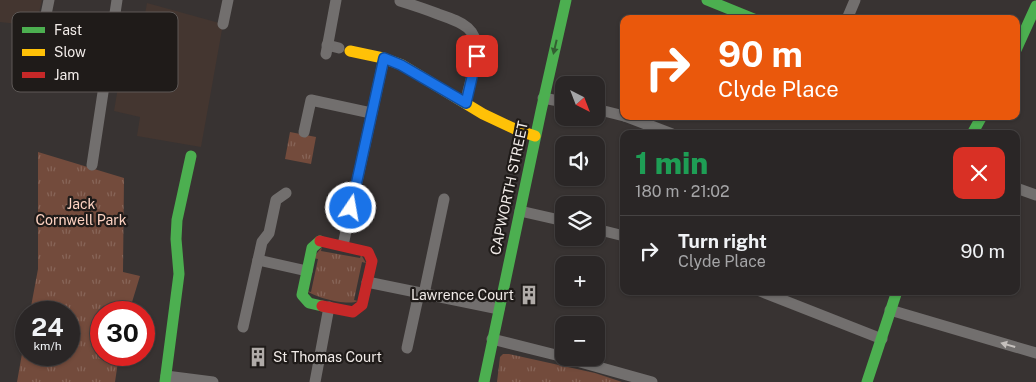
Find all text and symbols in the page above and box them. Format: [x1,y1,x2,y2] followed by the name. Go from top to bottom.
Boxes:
[12,12,178,92] legend
[54,22,82,38] text: Fast
[718,34,803,75] text: 90 m
[456,35,498,77] pin
[635,35,700,100] icon: right
[551,40,559,55] one-way arrow
[463,42,491,70] icon: arrive
[54,44,86,60] text: Slow
[54,67,79,83] text: Jam
[555,76,605,126] north arrow
[555,76,605,366] map controls
[718,76,839,102] text: Clyde Place
[487,120,531,256] street label: CAPWORTH STREET
[555,136,605,186] button: sound
[635,145,708,181] text: 1 min
[953,147,1005,199] button: close
[324,181,376,233] position arrow
[635,182,730,201] text: 180 m · 21:02
[35,196,127,228] park label: Jack Cornwell Park
[555,196,605,246] button: layers
[678,230,767,252] text: Turn right
[635,237,663,265] icon: right
[961,240,1005,262] text: 90 m
[678,252,766,271] text: Clyde Place
[555,256,605,306] button: +
[518,284,540,306] building icon: Lawrence Court
[411,287,514,303] place label: Lawrence Court
[90,301,155,366] speed limit sign: 30
[31,312,64,342] text: 24
[555,316,605,366] button: −
[33,339,62,353] text: km/h
[1001,341,1016,349] one-way arrow
[247,346,269,368] building icon: St Thomas Court
[273,349,382,365] place label: St Thomas Court

